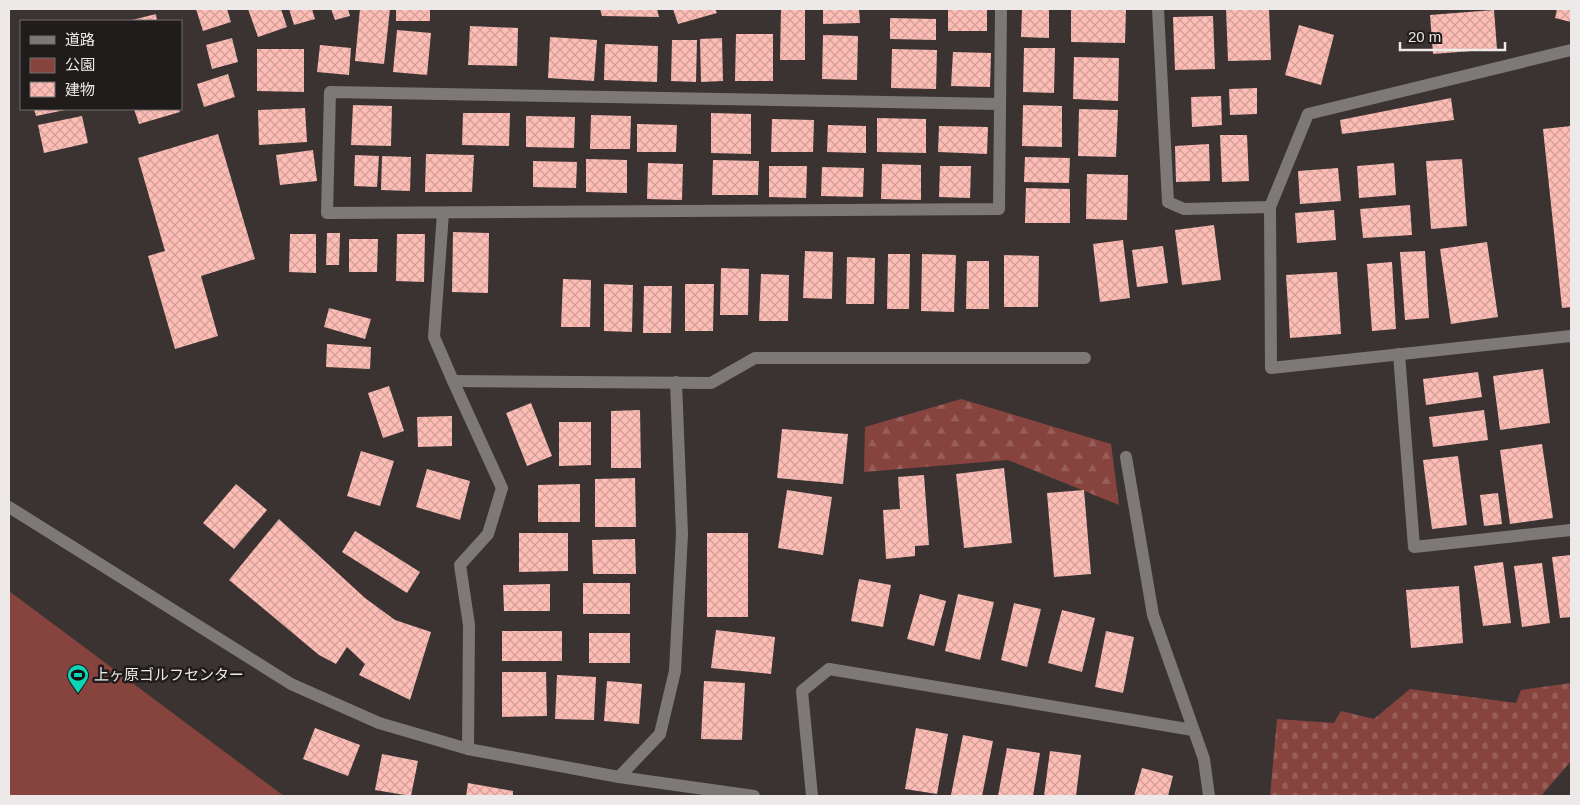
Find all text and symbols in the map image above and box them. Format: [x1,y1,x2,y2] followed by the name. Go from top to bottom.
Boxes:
[20,20,182,110] legend
[1400,20,1505,52] scale bar
[1408,28,1441,45] text: 20 m
[65,31,95,48] text: 道路
[65,56,95,73] text: 公園
[65,81,95,98] text: 建物
[66,663,90,694] sports icon: 上ヶ原ゴルフセンター
[94,666,244,683] place label: 上ヶ原ゴルフセンター

